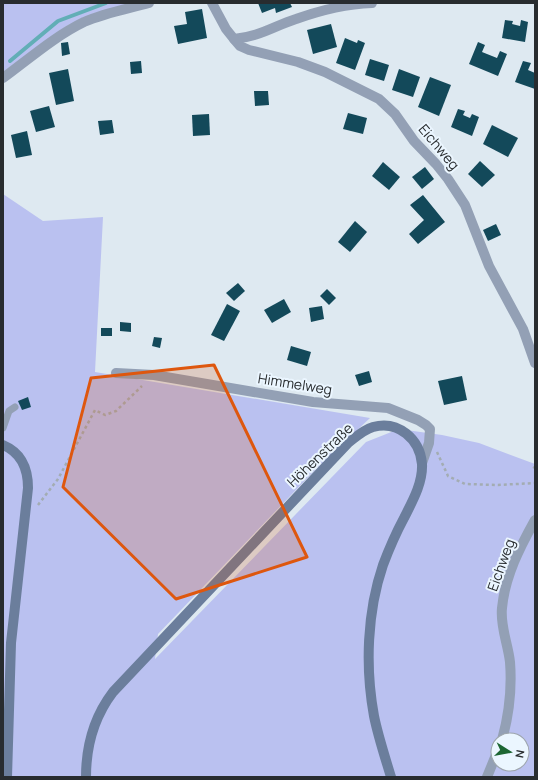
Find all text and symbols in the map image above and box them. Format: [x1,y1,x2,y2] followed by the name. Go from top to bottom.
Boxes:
[415,120,464,174] street label: Eichweg
[257,368,334,399] street label: Himmelweg
[283,418,357,491] street label: Höhenstraße
[482,536,519,594] street label: Eichweg
[490,732,530,772] north arrow
[512,749,528,759] text: N

